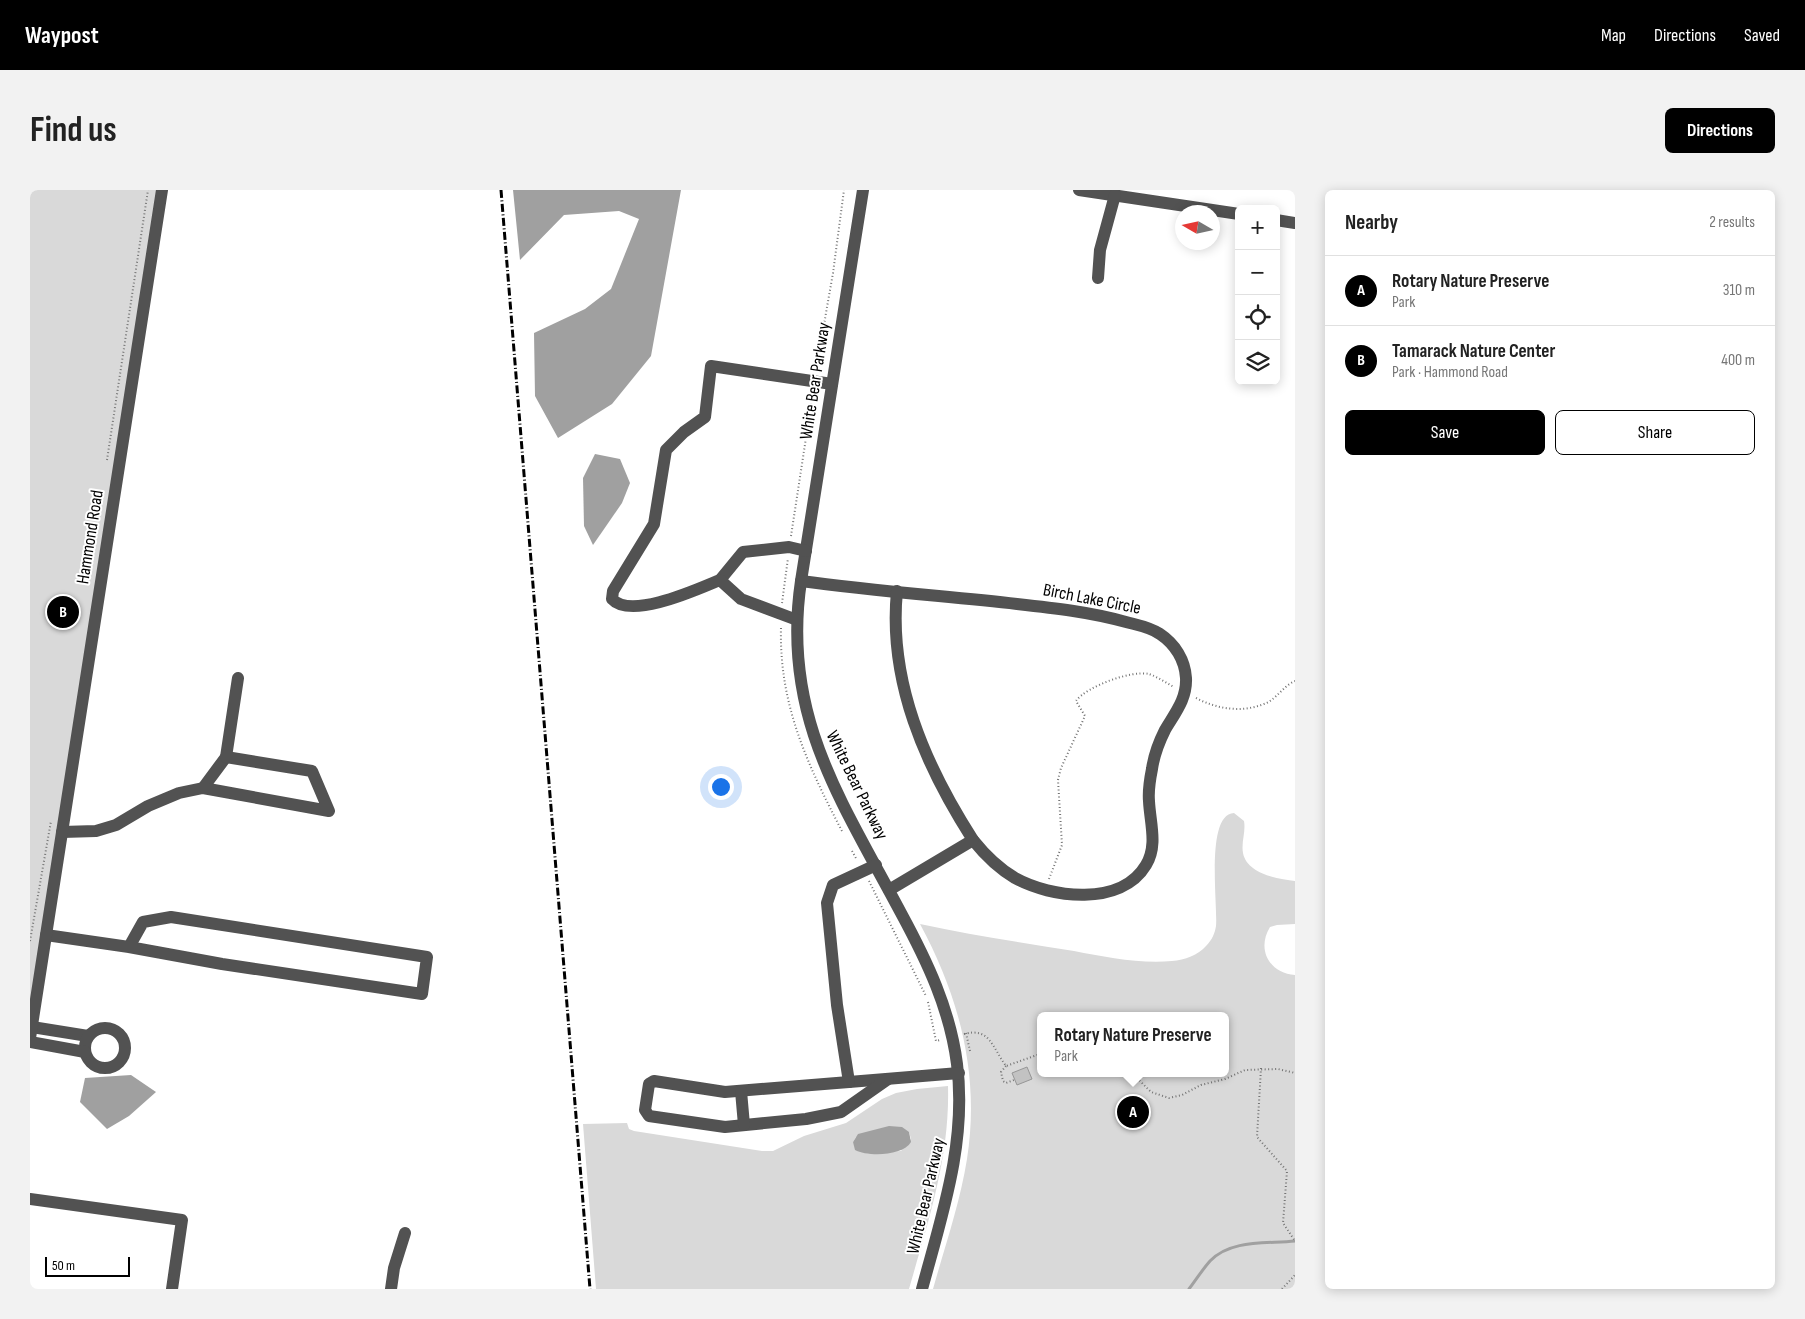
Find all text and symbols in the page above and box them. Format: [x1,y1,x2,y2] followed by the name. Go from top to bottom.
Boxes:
[25,21,99,50] text: Waypost
[1601,25,1626,46] text: Map
[1654,25,1716,46] text: Directions
[1744,25,1780,46] text: Saved
[1665,108,1775,153] button: Directions
[30,109,117,152] text: Find us
[1175,205,1220,250] north arrow
[1235,205,1280,385] map controls
[1235,205,1280,250] button: +
[1345,210,1398,235] text: Nearby
[1709,213,1755,232] text: 2 results
[1235,250,1280,295] button: −
[1392,270,1549,293] text: Rotary Nature Preserve
[1357,281,1365,300] text: A
[1723,281,1755,300] text: 310 m
[1392,293,1415,312] text: Park
[1235,295,1280,340] button: locate
[795,321,835,441] street label: White Bear Parkway
[1235,340,1280,385] button: layers
[1392,340,1555,363] text: Tamarack Nature Center
[1357,351,1365,370] text: B
[1721,351,1755,370] text: 400 m
[1392,363,1508,382] text: Park · Hammond Road
[1345,410,1545,455] button: Save
[1555,410,1755,455] button: Share
[72,489,108,585] street label: Hammond Road
[1041,579,1143,619] street label: Birch Lake Circle
[47,593,79,631] pin: B
[822,727,892,843] street label: White Bear Parkway
[708,774,734,800] your location
[1037,1012,1229,1077] popup
[1054,1024,1212,1047] text: Rotary Nature Preserve
[1054,1047,1078,1066] text: Park
[1117,1093,1149,1131] pin: A
[902,1136,950,1256] street label: White Bear Parkway
[45,1254,130,1277] scale bar
[52,1257,75,1274] text: 50 m

